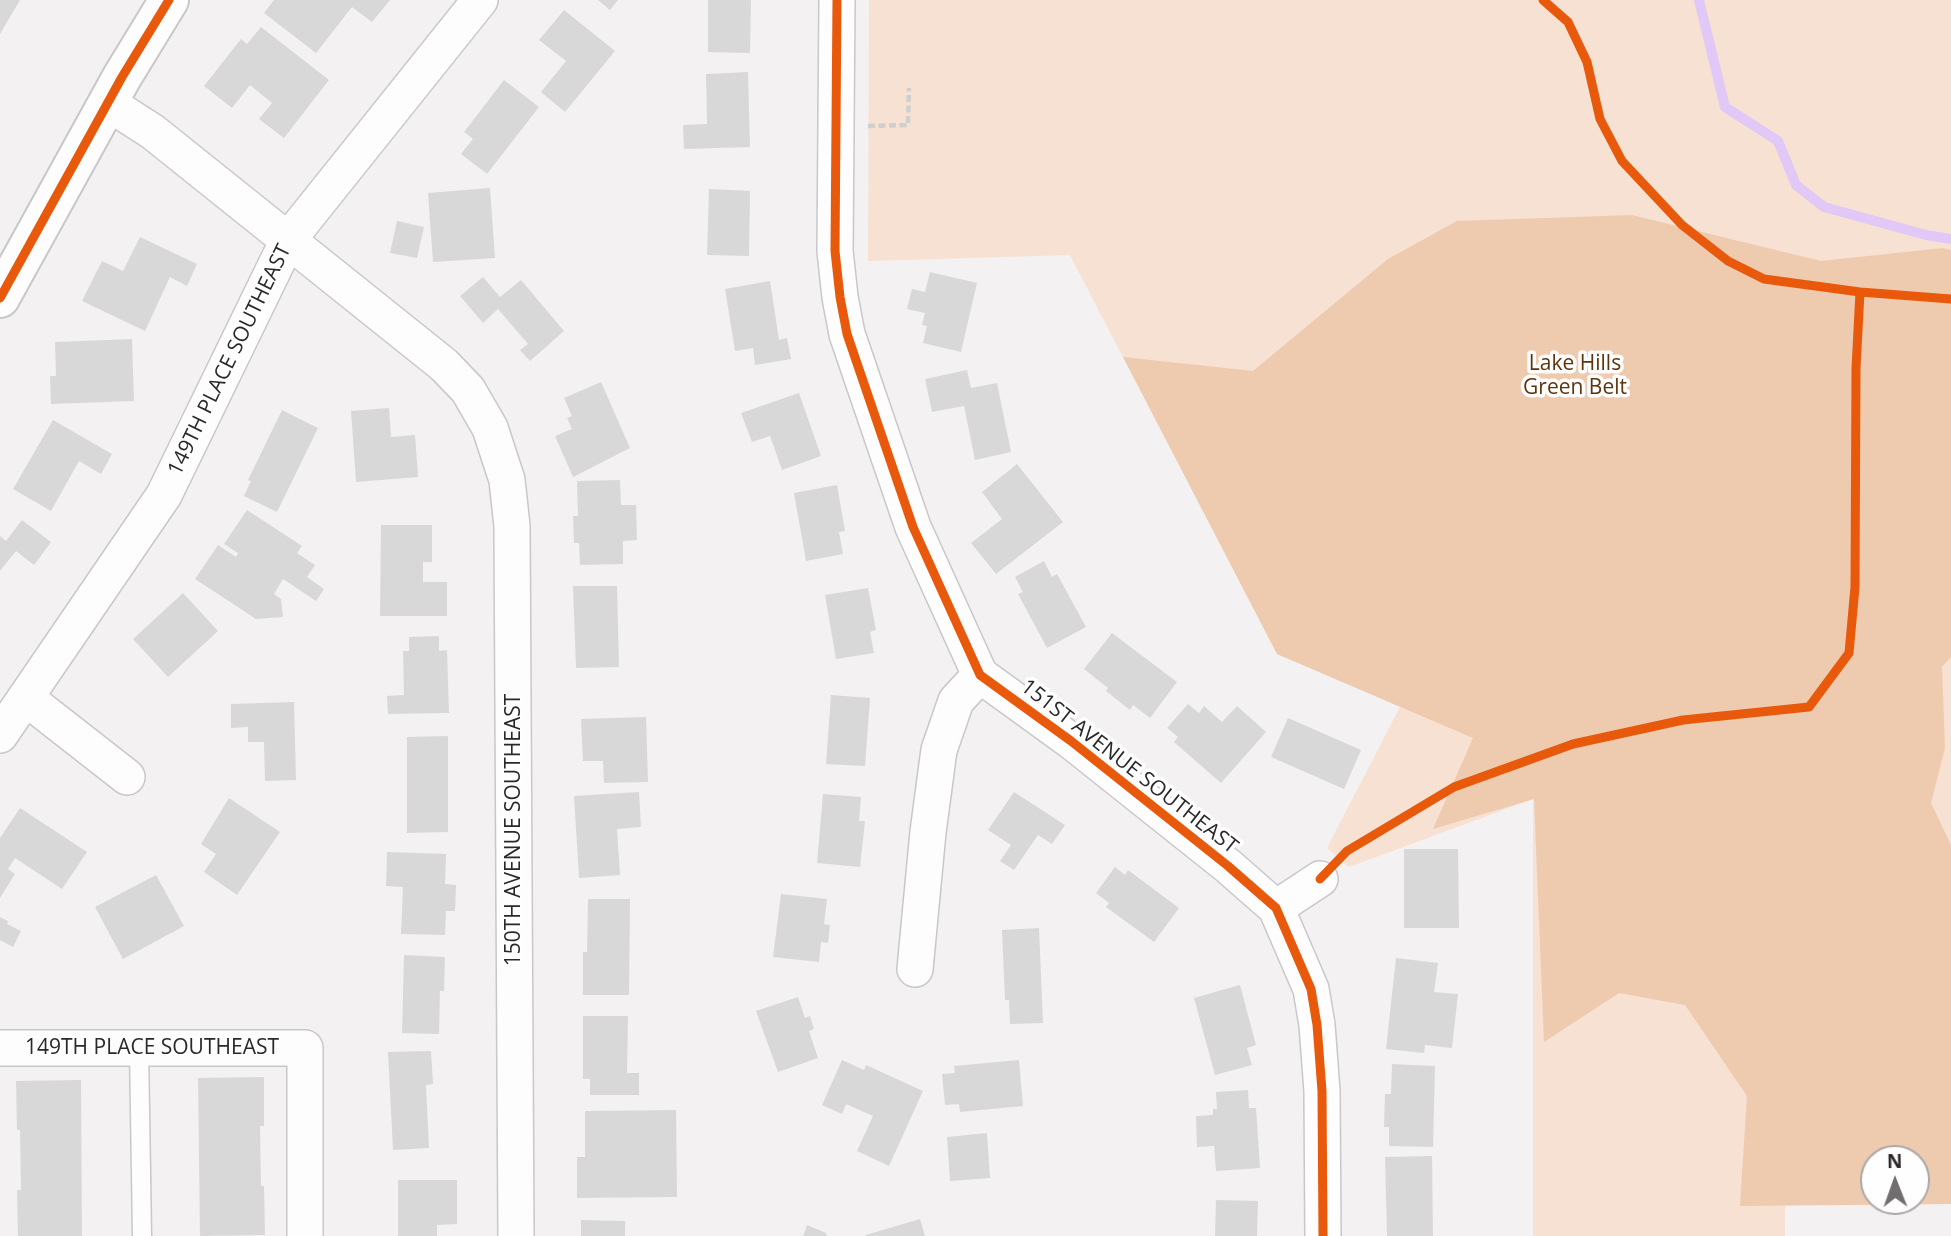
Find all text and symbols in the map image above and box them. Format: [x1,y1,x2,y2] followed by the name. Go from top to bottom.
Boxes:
[163,240,297,480] street label: 149TH PLACE SOUTHEAST
[1523,351,1627,401] park label: Lake Hills Green Belt
[1015,674,1243,860] street label: 151ST AVENUE SOUTHEAST
[501,694,527,966] street label: 150TH AVENUE SOUTHEAST
[25,1035,279,1061] street label: 149TH PLACE SOUTHEAST
[1860,1145,1930,1215] north arrow
[1887,1148,1903,1174] text: N

